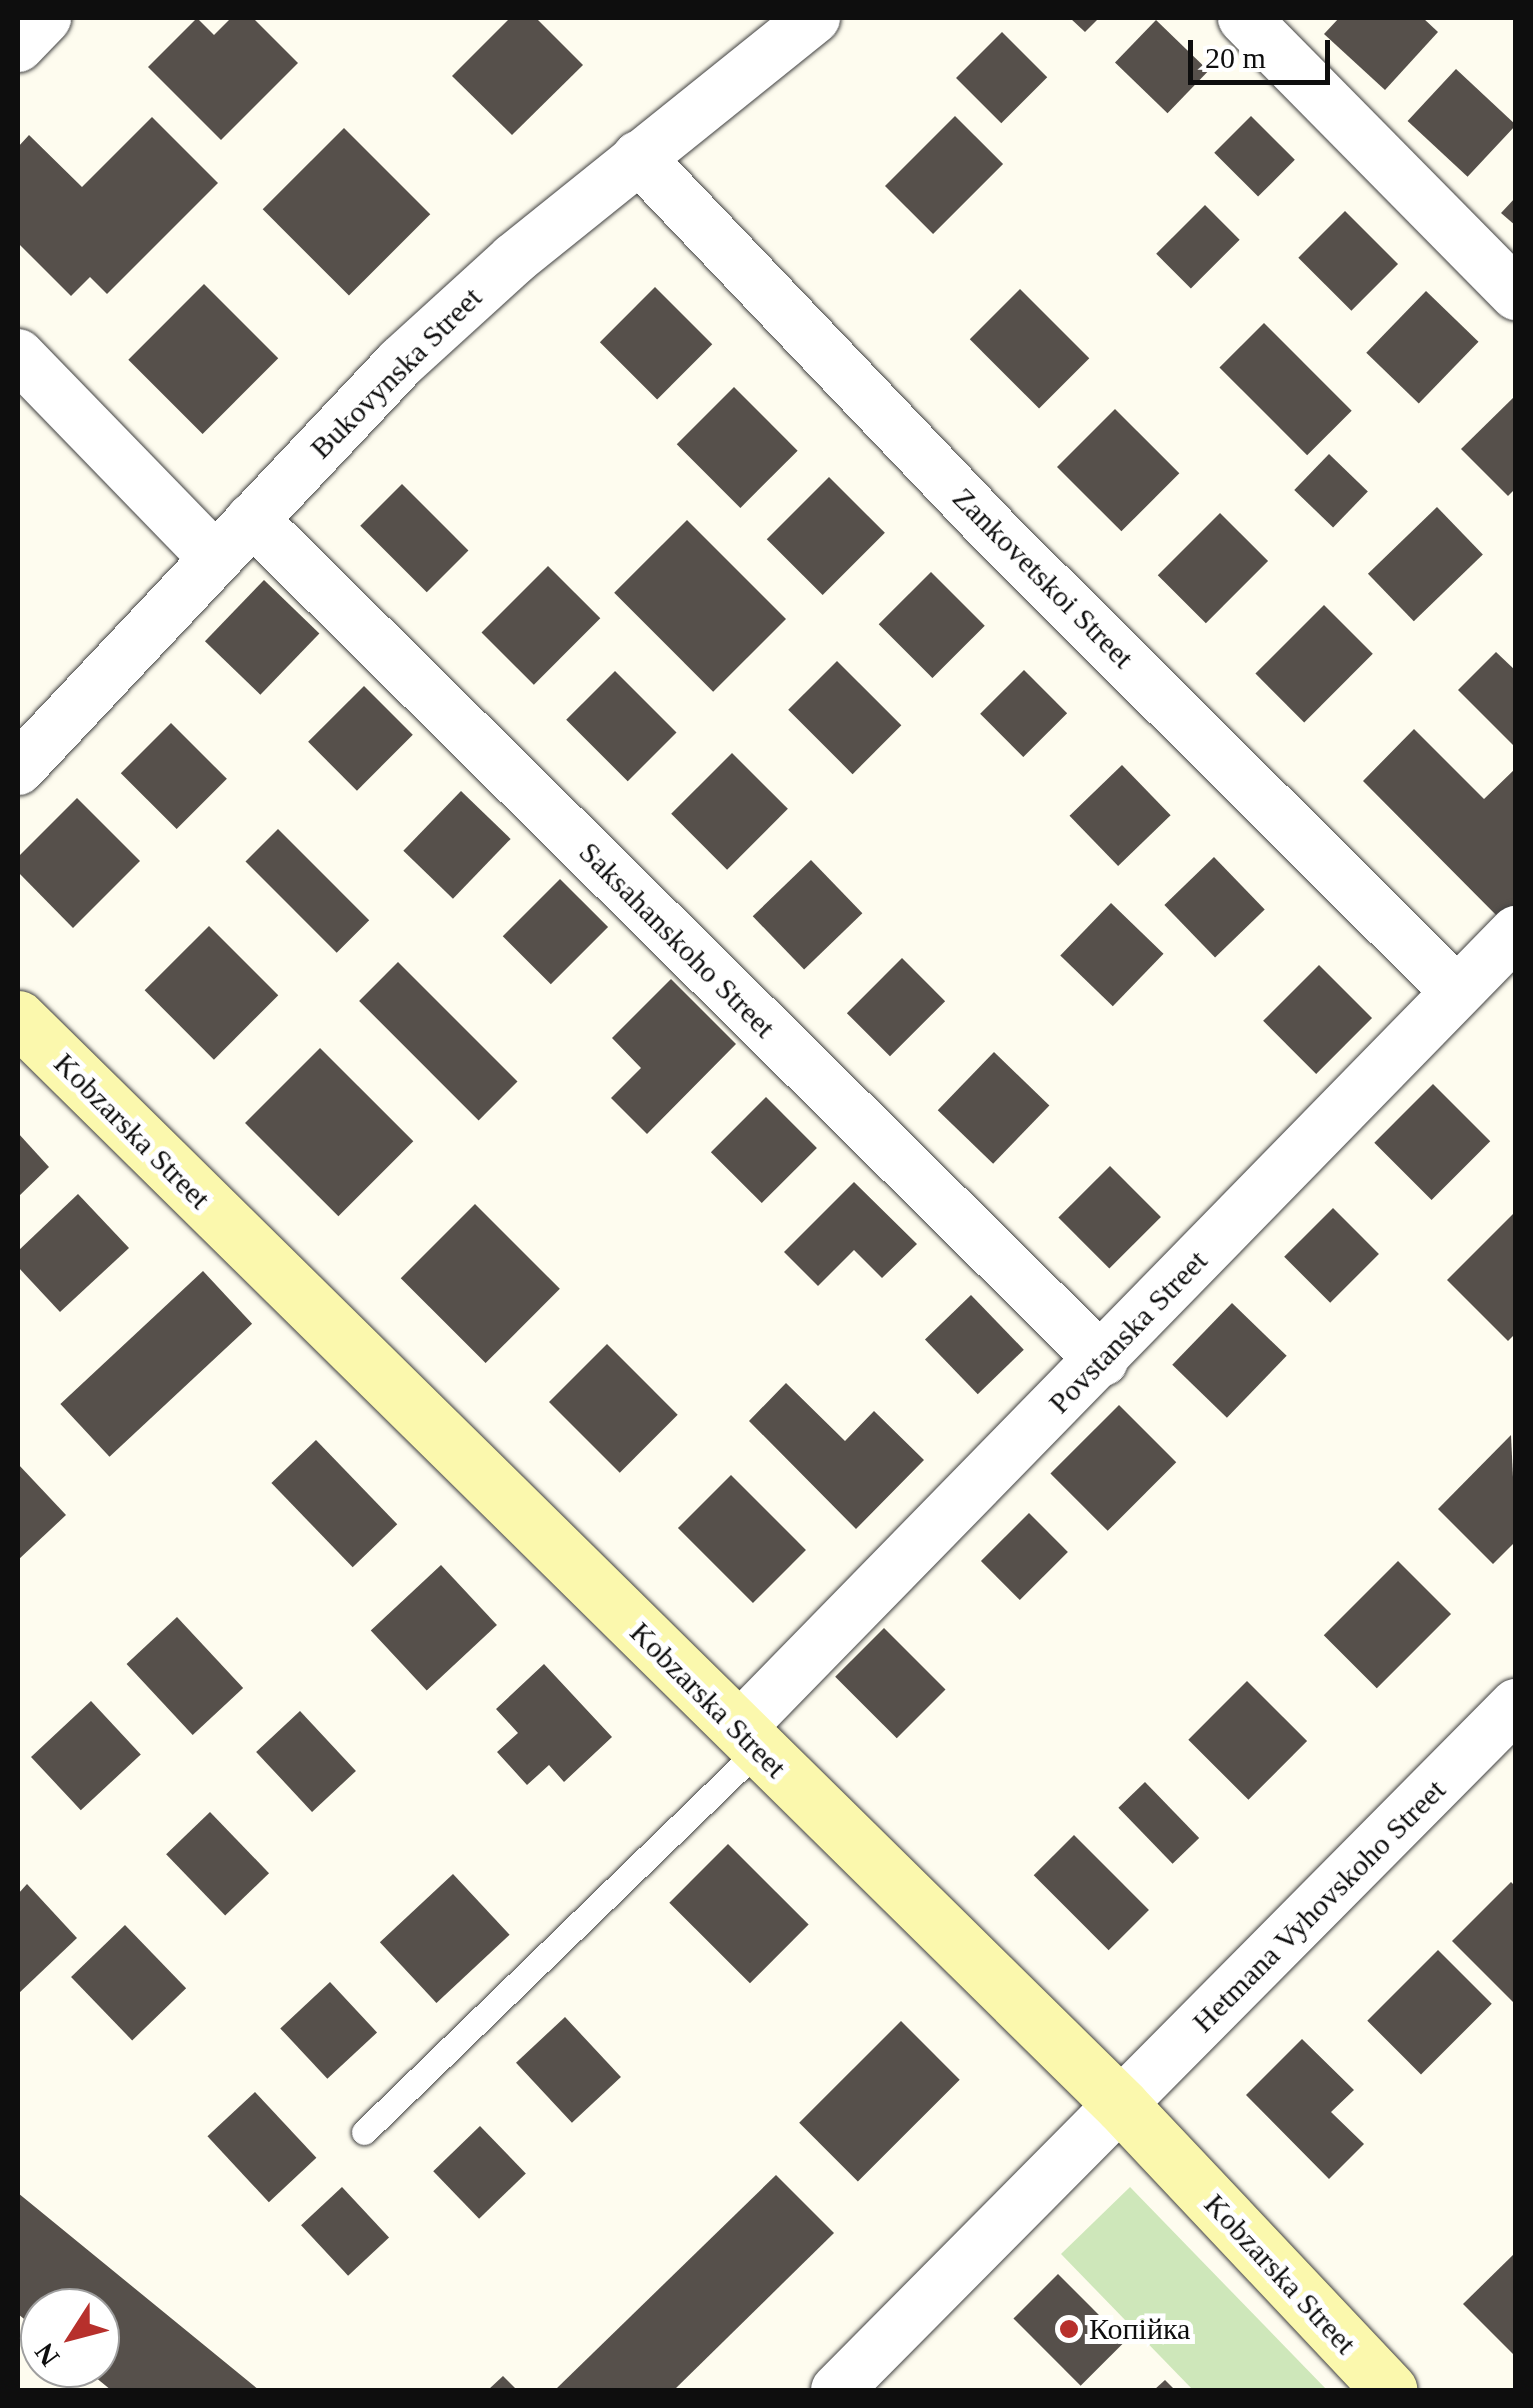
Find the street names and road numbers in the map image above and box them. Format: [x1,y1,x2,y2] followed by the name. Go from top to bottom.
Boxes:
[303,280,489,466] street label: Bukovynska Street
[945,480,1141,676] street label: Zankovetskoi Street
[571,834,783,1046] street label: Saksahanskoho Street
[47,1046,217,1216] street label: Kobzarska Street
[1041,1243,1215,1421] street label: Povstanska Street
[623,1615,793,1785] street label: Kobzarska Street
[1185,1772,1453,2040] street label: Hetmana Vyhovskoho Street
[1197,2186,1363,2362] street label: Kobzarska Street

